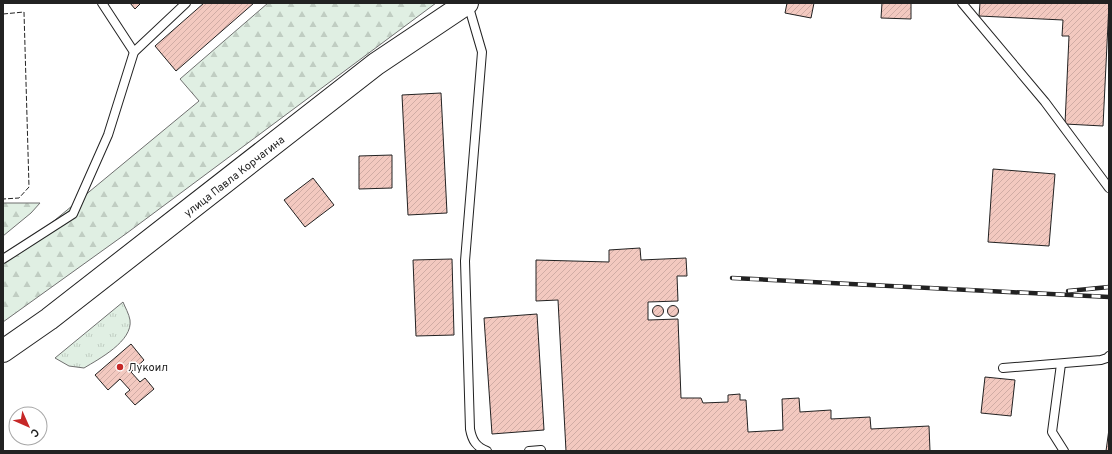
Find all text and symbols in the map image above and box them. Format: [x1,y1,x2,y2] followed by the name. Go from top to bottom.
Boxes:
[181,133,288,220] street label: улица Павла Корчагина
[128,361,168,375] place label: Лукоил
[115,362,125,372] marker: Лукоил
[8,406,48,446] north arrow
[27,425,42,440] text: С

